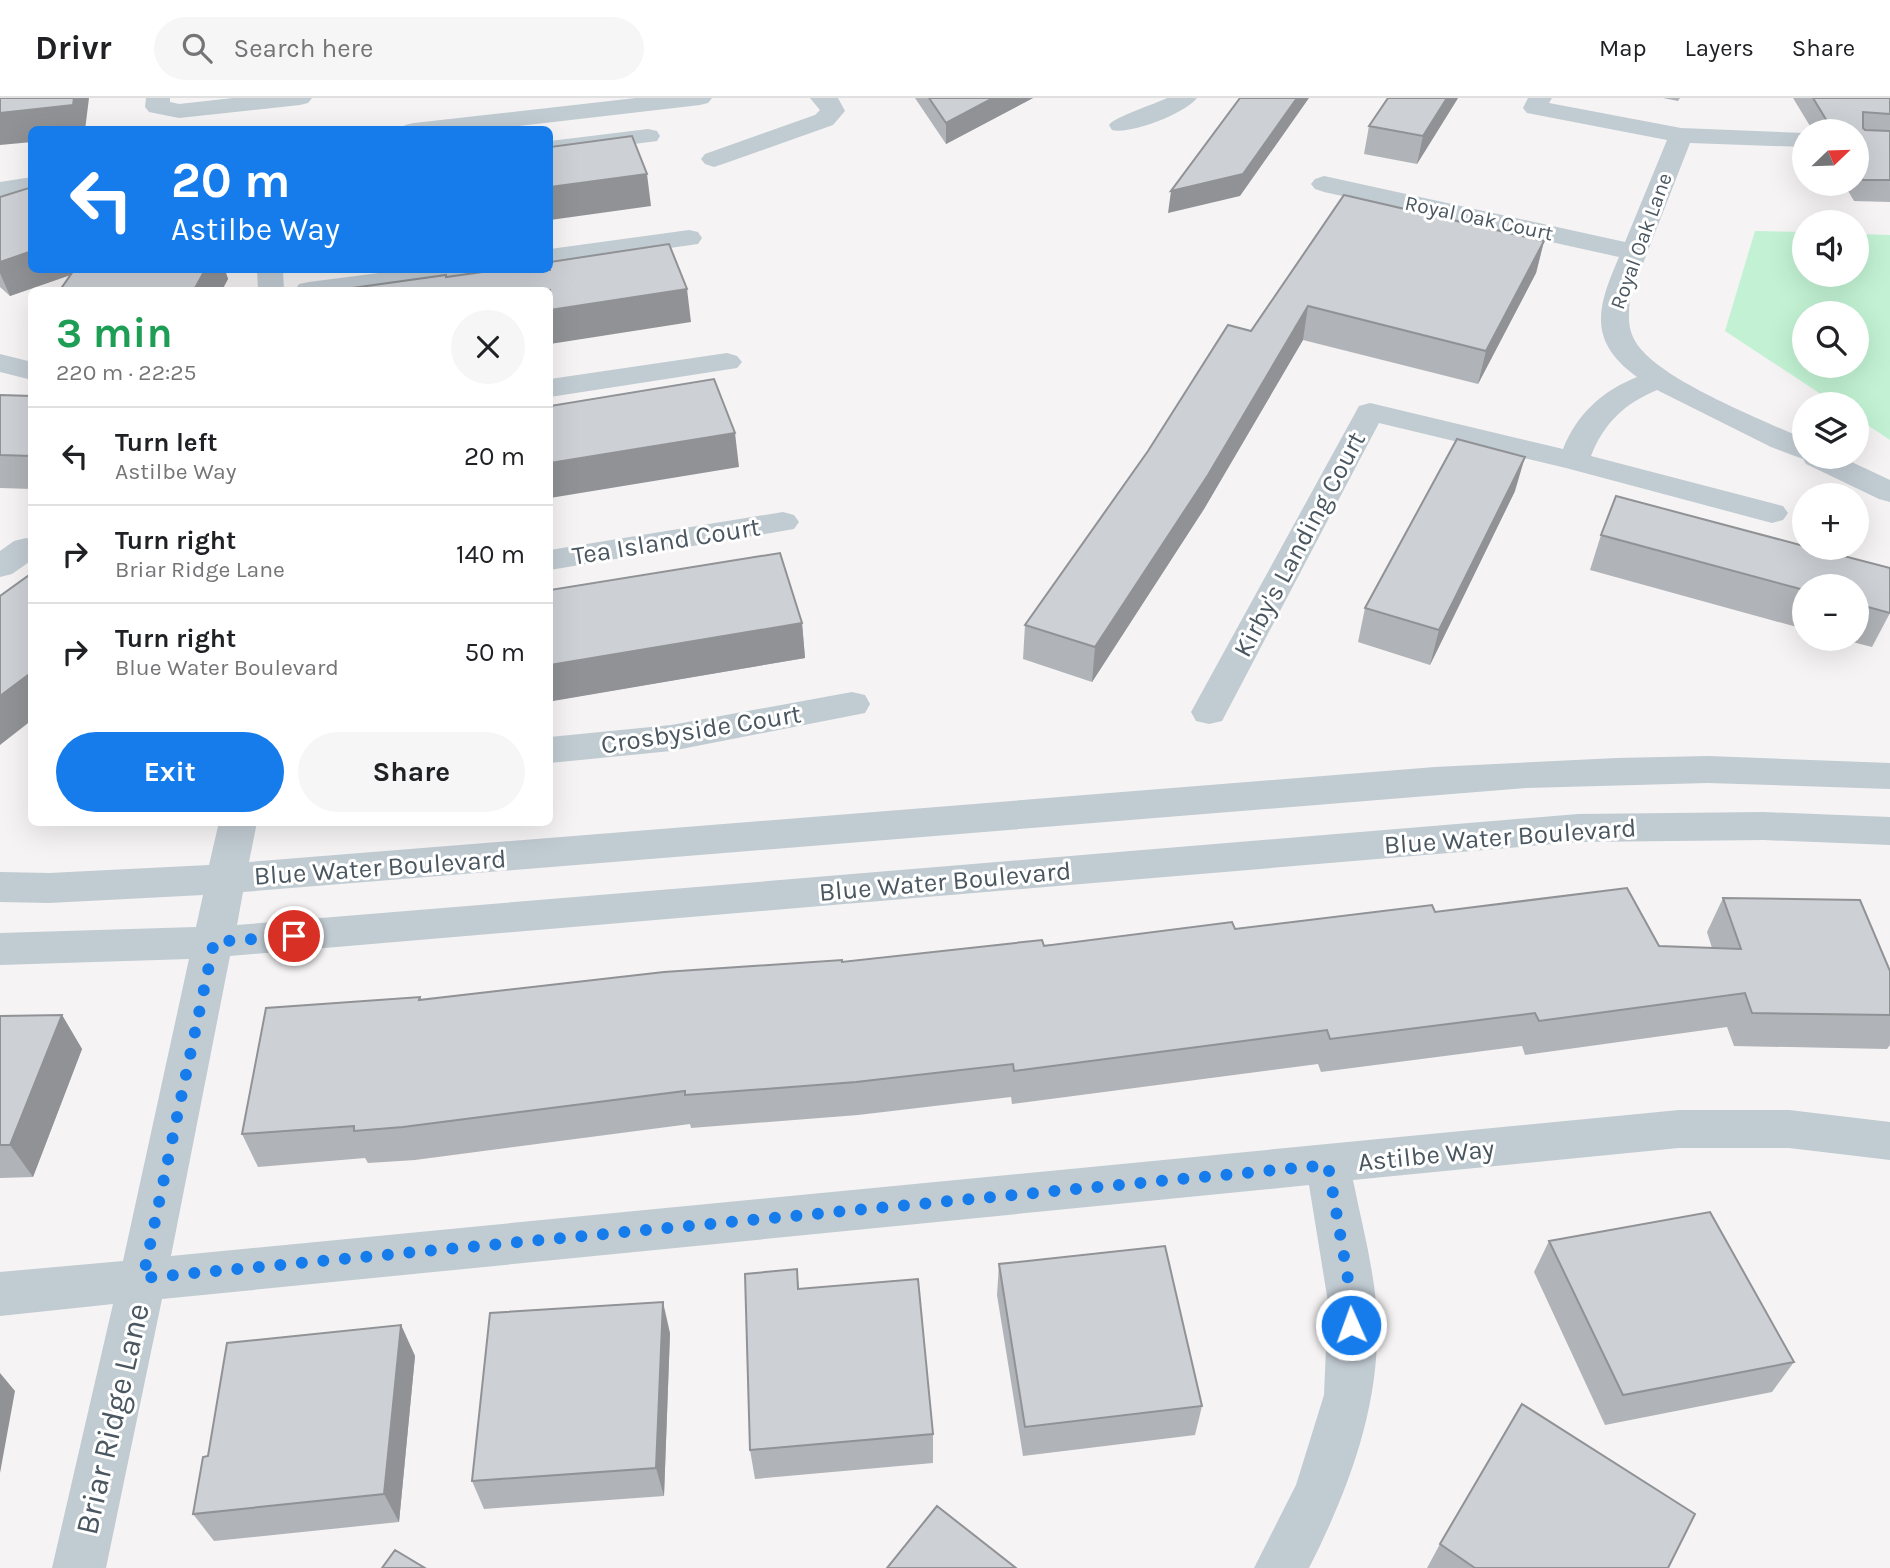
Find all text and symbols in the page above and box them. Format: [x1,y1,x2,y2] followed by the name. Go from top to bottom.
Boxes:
[154,17,644,80] search box
[35,29,112,67] text: Drivr
[178,29,216,67] icon: search
[234,33,373,64] text: Search here
[1599,34,1647,62] text: Map
[1685,34,1754,62] text: Layers
[1792,34,1855,62] text: Share
[1792,119,1869,196] north arrow
[1792,119,1869,651] map controls
[171,152,291,209] text: 20 m
[56,154,147,245] icon: left
[1605,170,1677,312] street label: Royal Oak Lane
[1403,191,1555,245] street label: Royal Oak Court
[1792,210,1869,287] button: sound
[171,211,340,248] text: Astilbe Way
[1792,301,1869,378] button: search
[56,308,173,358] text: 3 min
[451,310,525,384] button: close
[56,359,197,386] text: 220 m · 22:25
[1792,392,1869,469] button: layers
[1227,426,1372,662] street label: Kirby's Landing Court
[115,427,217,458] text: Turn left
[56,437,94,475] icon: left
[464,441,525,472] text: 20 m
[115,458,236,485] text: Astilbe Way
[1792,483,1869,560] button: +
[570,511,762,572] street label: Tea Island Court
[115,525,236,556] text: Turn right
[56,535,94,573] icon: right
[456,539,525,570] text: 140 m
[115,556,285,583] text: Briar Ridge Lane
[1792,574,1869,651] button: −
[115,623,236,654] text: Turn right
[56,633,94,671] icon: right
[464,637,525,668] text: 50 m
[115,654,339,681] text: Blue Water Boulevard
[599,698,804,761] street label: Crosbyside Court
[56,732,284,812] button: Exit
[298,732,525,812] button: Share
[1383,812,1637,861] street label: Blue Water Boulevard
[253,843,507,892] street label: Blue Water Boulevard
[818,855,1072,908] street label: Blue Water Boulevard
[264,906,324,966] pin
[275,917,313,955] icon: arrive
[1356,1133,1496,1178] street label: Astilbe Way
[1314,1288,1388,1362] position arrow
[68,1300,157,1538] street label: Briar Ridge Lane

